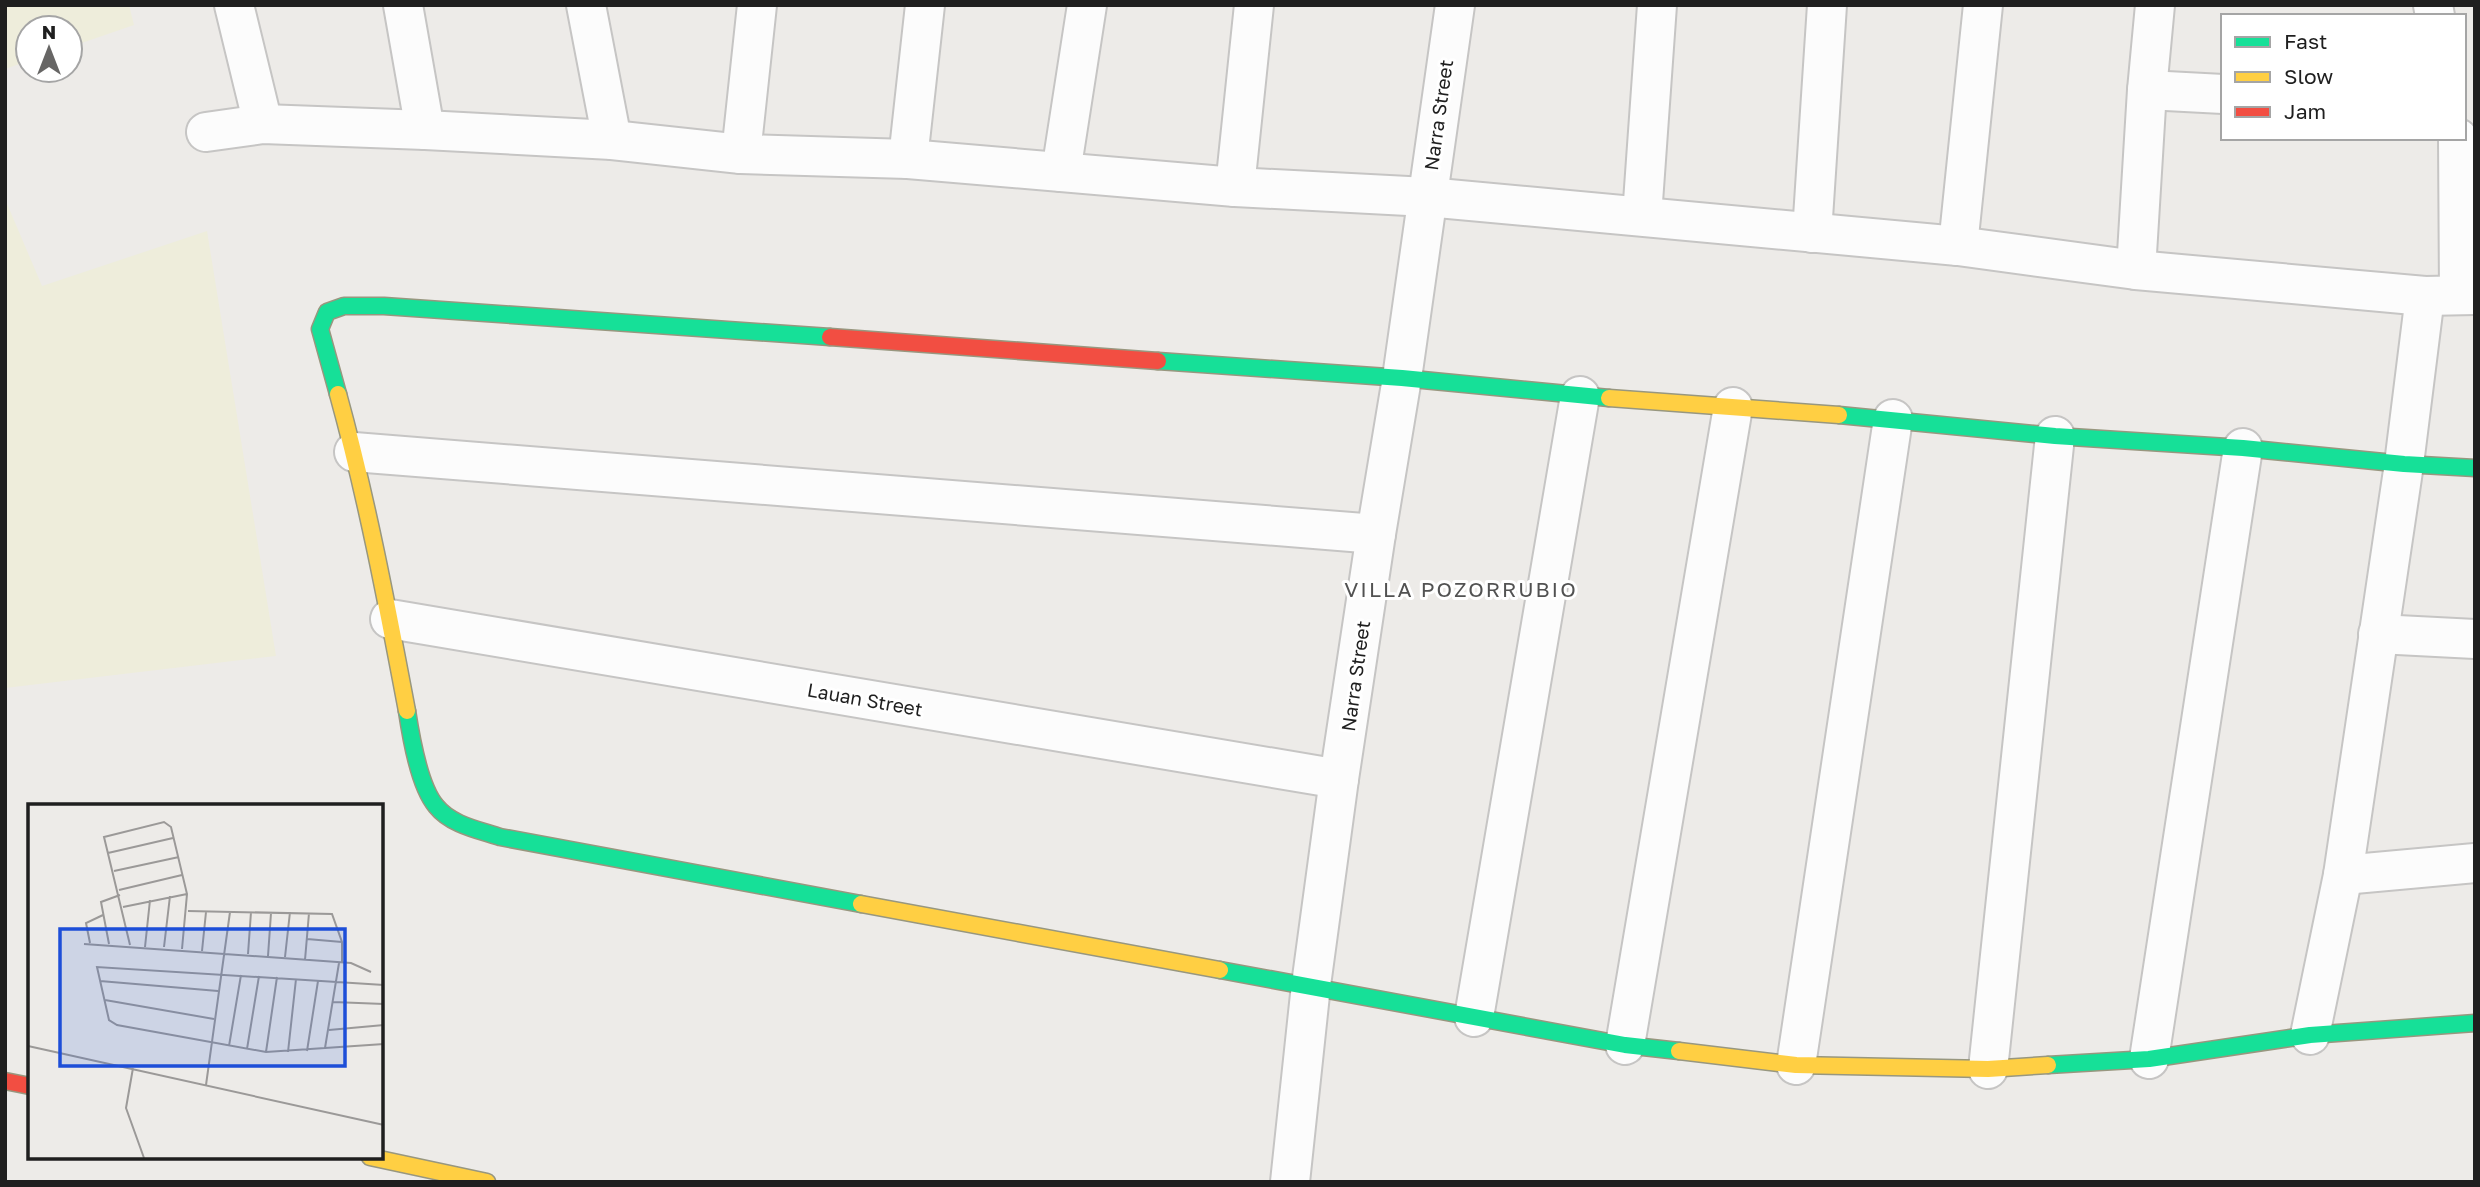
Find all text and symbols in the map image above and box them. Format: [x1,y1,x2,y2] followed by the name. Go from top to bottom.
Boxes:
[14,14,84,84] north arrow
[2221,14,2466,140] legend
[42,20,56,43] text: N
[2284,28,2327,54] text: Fast
[1419,58,1457,172] street label: Narra Street
[2284,63,2333,89] text: Slow
[2284,98,2326,124] text: Jam
[1344,576,1578,602] district label: VILLA POZORRUBIO
[1336,619,1374,733] street label: Narra Street
[806,678,924,720] street label: Lauan Street
[28,804,383,1159] inset map

